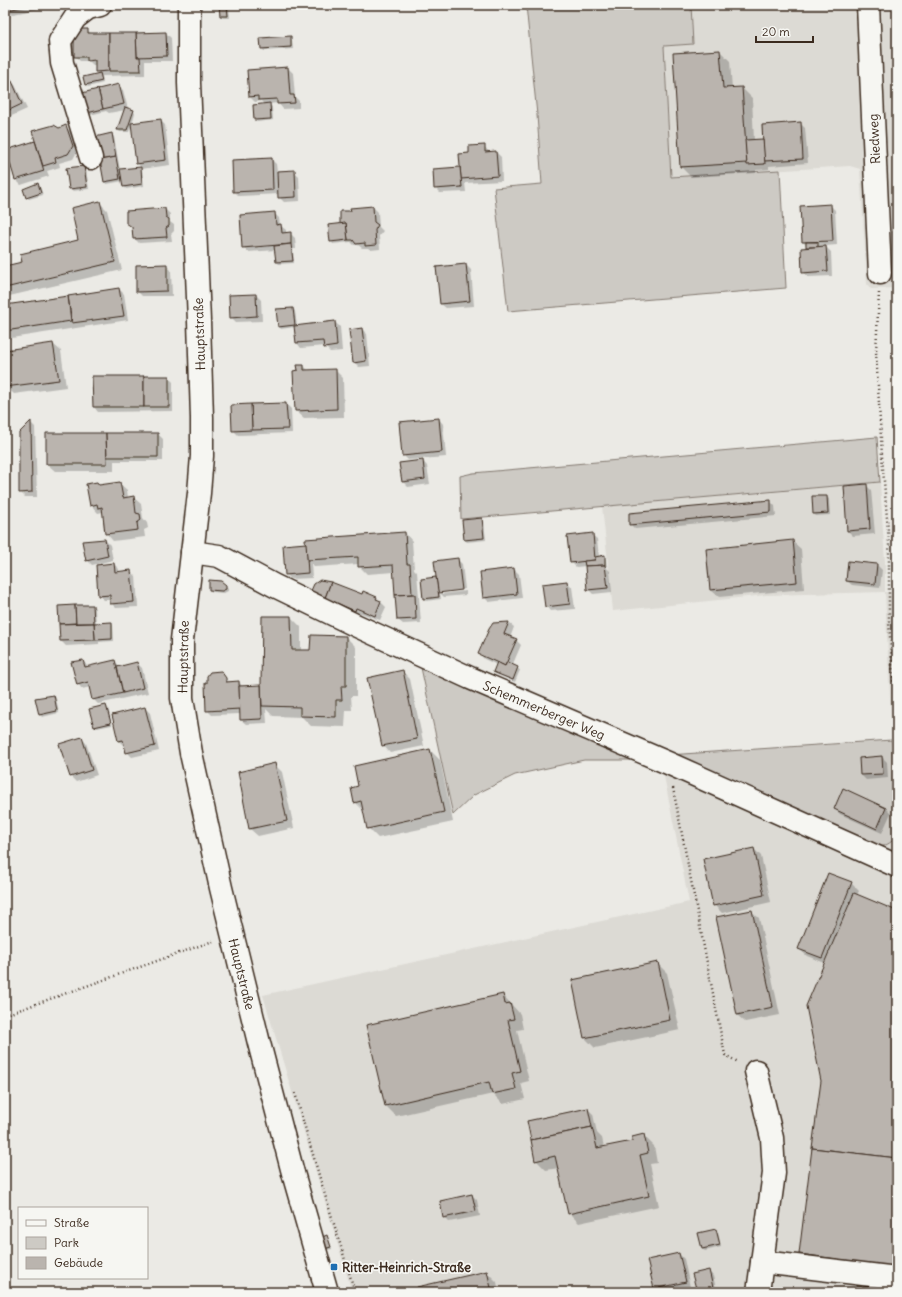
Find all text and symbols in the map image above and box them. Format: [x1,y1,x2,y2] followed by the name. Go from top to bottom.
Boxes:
[756,18,813,44] scale bar
[762,24,790,39] text: 20 m
[865,113,884,165] street label: Riedweg
[190,297,209,371] street label: Hauptstraße
[174,620,193,694] street label: Hauptstraße
[480,677,607,744] street label: Schemmerberger Weg
[224,937,259,1012] street label: Hauptstraße
[18,1207,148,1279] legend
[54,1215,89,1230] text: Straße
[54,1235,79,1250] text: Park
[54,1255,103,1270] text: Gebäude
[342,1259,471,1276] place label: Ritter-Heinrich-Straße
[329,1262,339,1272] marker: Ritter-Heinrich-Straße

